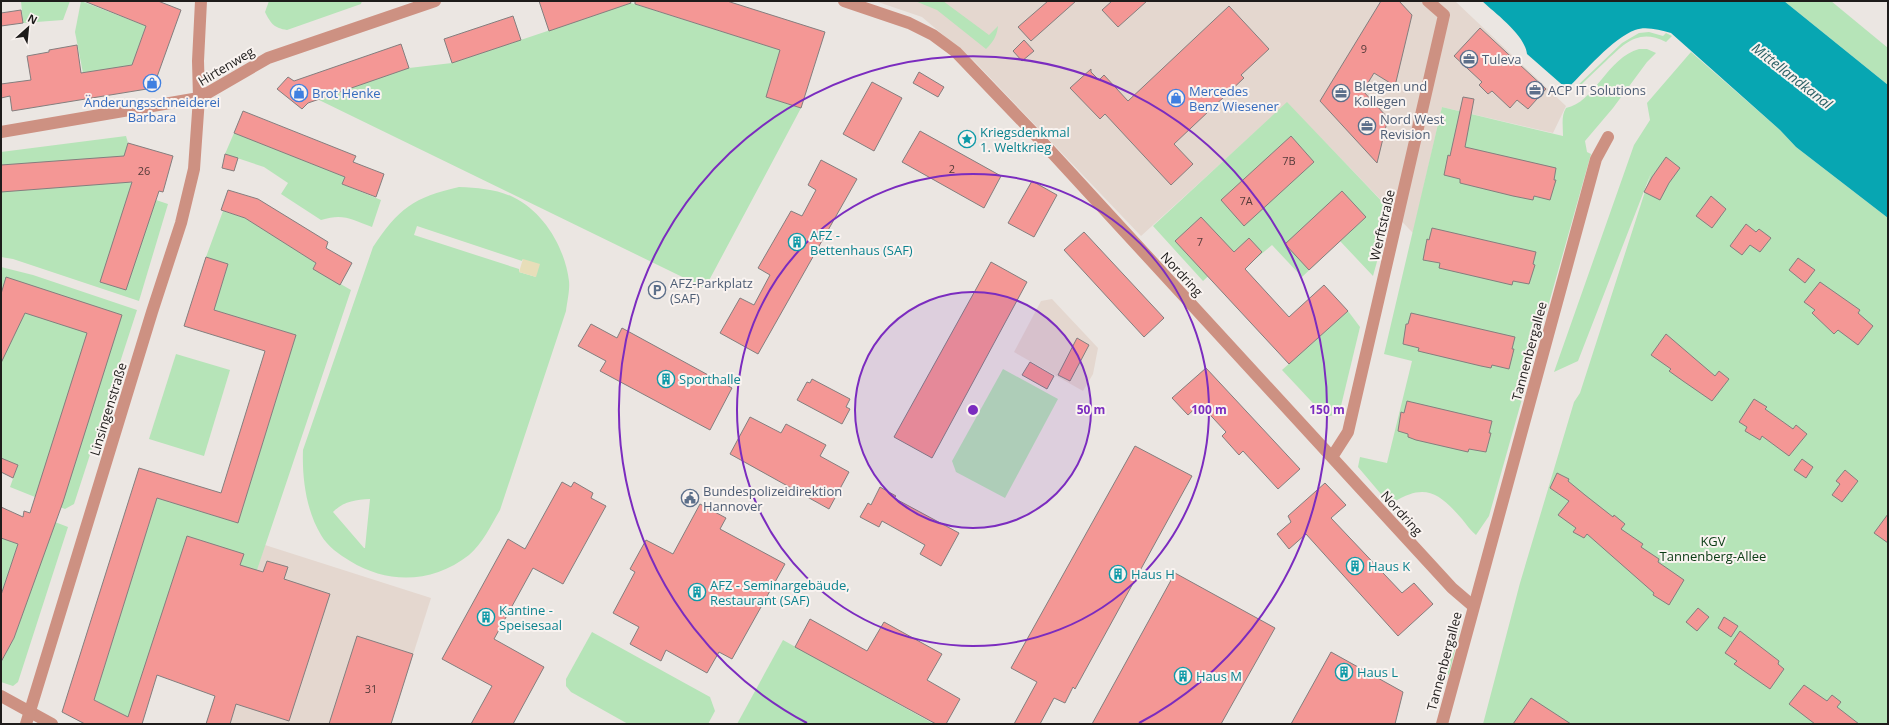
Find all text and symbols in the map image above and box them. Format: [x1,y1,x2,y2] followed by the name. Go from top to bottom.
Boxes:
[8,8,48,48] north arrow
[25,10,40,27] text: N
[1748,38,1837,113] water label: Mittellandkanal
[1361,41,1367,56] house number: 9
[195,42,257,90] street label: Hirtenweg
[1459,49,1479,69] office icon: Tuleva
[1482,50,1521,68] place label: Tuleva
[142,73,162,93] shop icon: Änderungsschneiderei Barbara
[1354,77,1427,110] place label: Bletgen und Kollegen
[1525,80,1545,100] office icon: ACP IT Solutions
[1548,81,1646,99] place label: ACP IT Solutions
[1189,82,1279,115] place label: Mercedes Benz Wiesener
[289,83,309,103] shop icon: Brot Henke
[1331,83,1351,103] office icon: Bletgen und Kollegen
[312,84,381,102] place label: Brot Henke
[1166,88,1186,108] shop icon: Mercedes Benz Wiesener
[84,93,220,126] place label: Änderungsschneiderei Barbara
[1380,110,1445,143] place label: Nord West Revision
[1357,116,1377,136] office icon: Nord West Revision
[980,123,1070,156] place label: Kriegsdenkmal 1. Weltkrieg
[957,129,977,149] place icon: Kriegsdenkmal 1. Weltkrieg
[1282,153,1296,168] house number: 7B
[949,161,955,176] house number: 2
[138,163,150,178] house number: 26
[1365,188,1399,262] street label: Werftstraße
[1239,193,1253,208] house number: 7A
[810,226,913,259] place label: AFZ - Bettenhaus (SAF)
[787,232,807,252] building icon: AFZ - Bettenhaus (SAF)
[1197,234,1203,249] house number: 7
[1157,248,1207,300] street label: Nordring
[670,274,753,307] place label: AFZ-Parkplatz (SAF)
[647,280,667,300] parking icon: AFZ-Parkplatz (SAF)
[1507,300,1551,402] street label: Tannenbergallee
[85,360,131,458] street label: Linsingenstraße
[656,369,676,389] building icon: Sporthalle
[679,370,741,388] place label: Sporthalle
[1077,401,1105,418] text: 50 m
[1191,401,1227,418] text: 100 m
[1309,401,1345,418] text: 150 m
[966,403,980,417] centre of rings
[703,482,842,515] place label: Bundespolizeidirektion Hannover
[1377,487,1427,539] street label: Nordring
[680,488,700,508] public building icon: Bundespolizeidirektion Hannover
[1660,532,1766,565] park label: KGV Tannenberg-Allee
[1345,556,1365,576] building icon: Haus K
[1368,557,1410,575] place label: Haus K
[1108,564,1128,584] building icon: Haus H
[1131,565,1175,583] place label: Haus H
[710,576,850,609] place label: AFZ - Seminargebäude, Restaurant (SAF)
[687,582,707,602] building icon: AFZ - Seminargebäude, Restaurant (SAF)
[499,601,562,634] place label: Kantine - Speisesaal
[476,607,496,627] building icon: Kantine - Speisesaal
[1422,610,1466,712] street label: Tannenbergallee
[1334,662,1354,682] building icon: Haus L
[1357,663,1398,681] place label: Haus L
[1173,666,1193,686] building icon: Haus M
[1196,667,1242,685] place label: Haus M
[365,681,377,696] house number: 31

